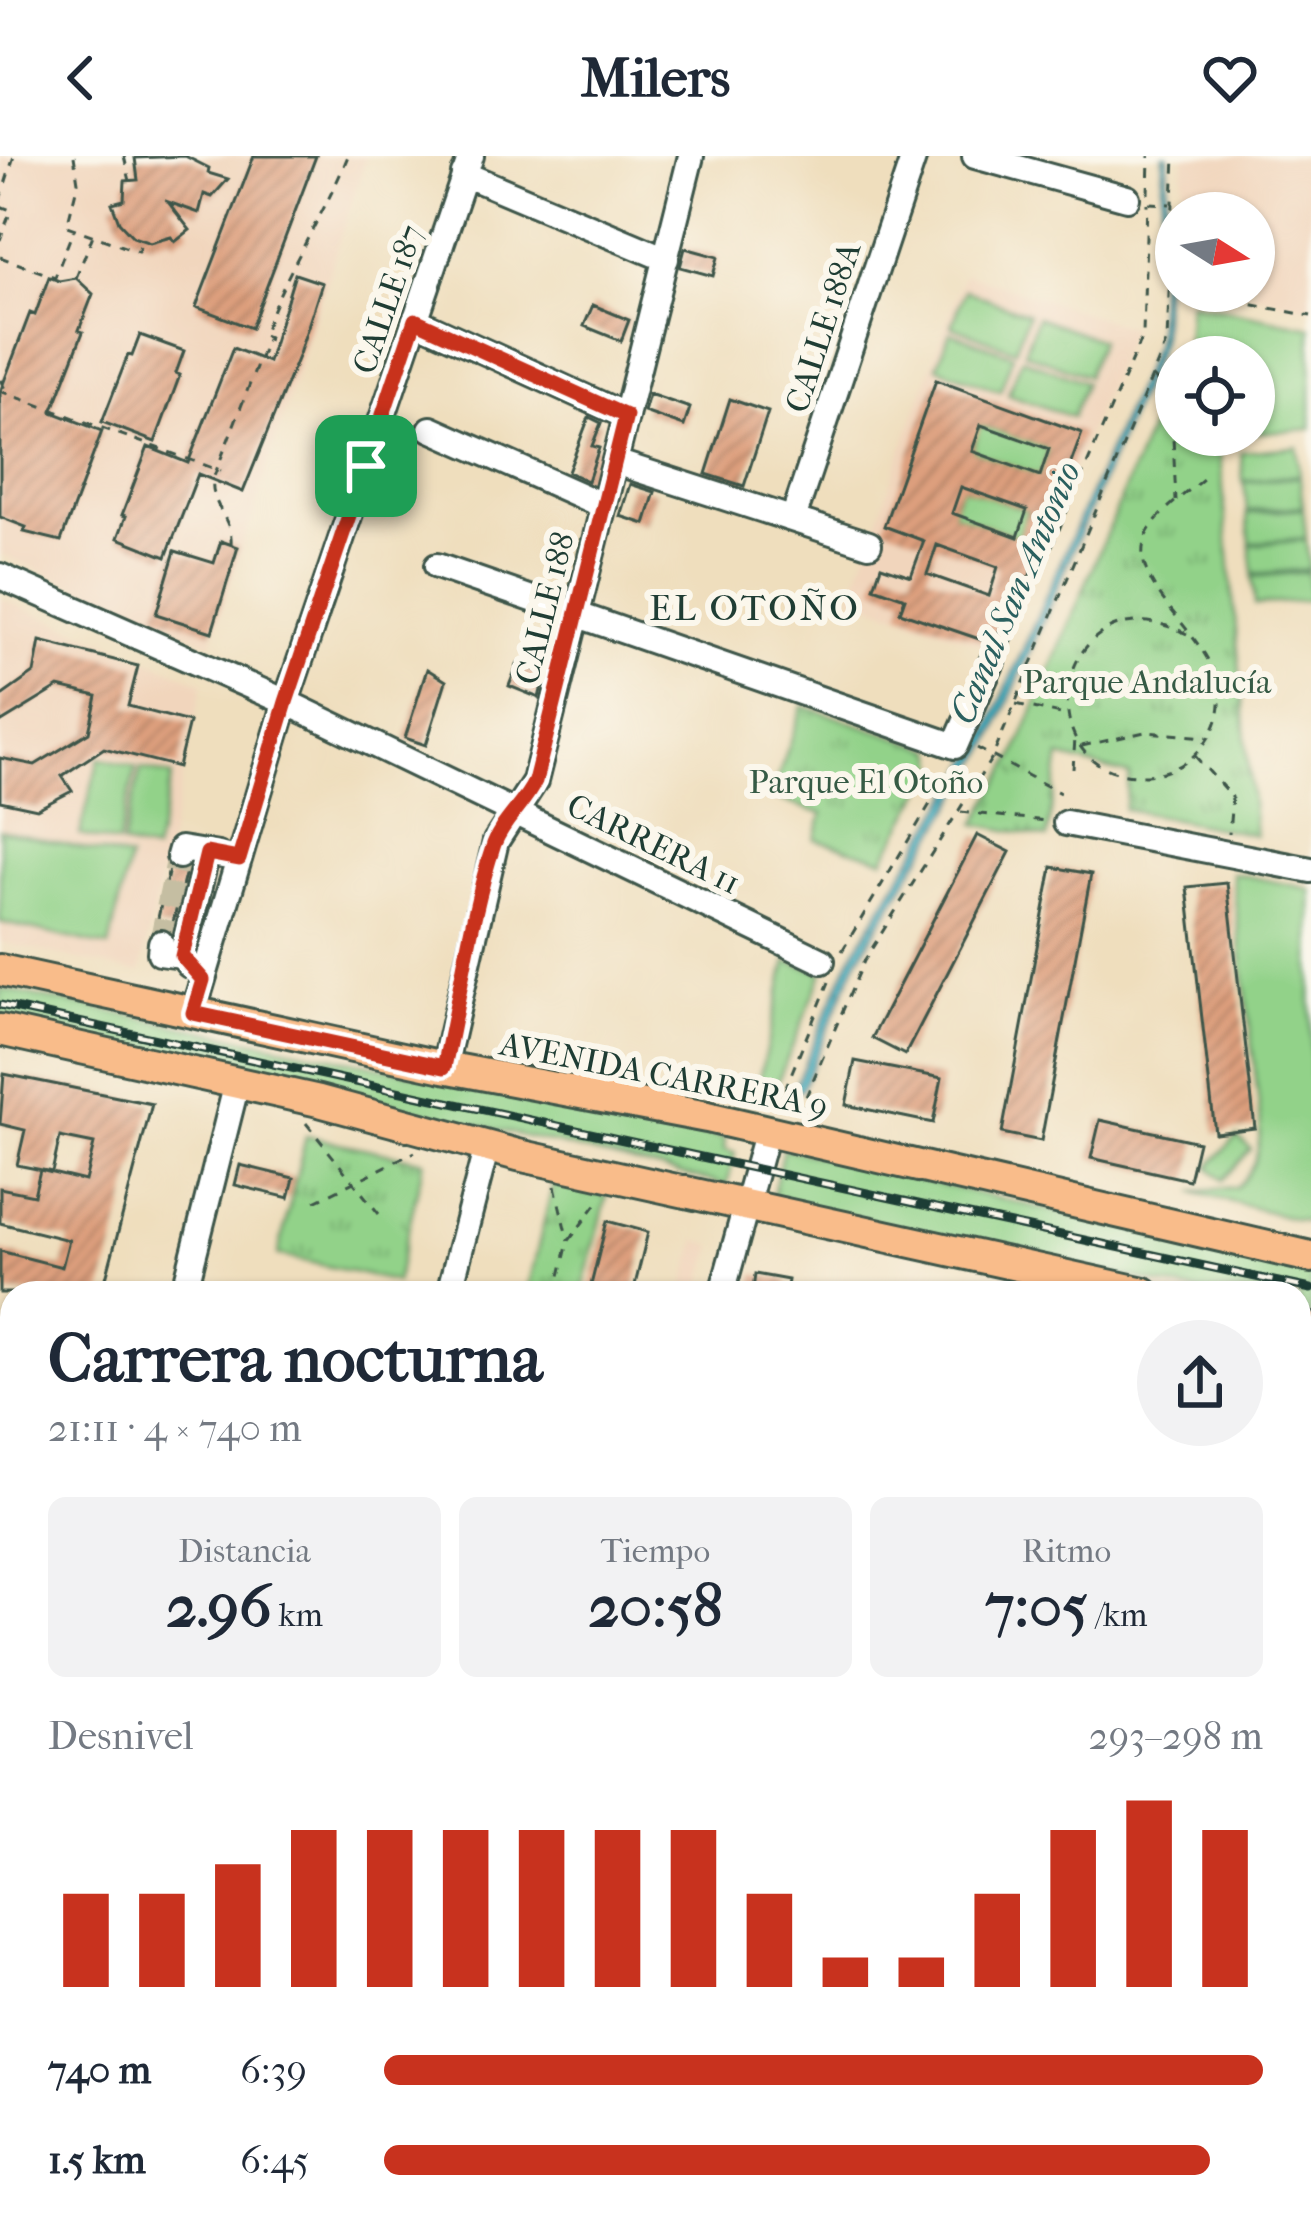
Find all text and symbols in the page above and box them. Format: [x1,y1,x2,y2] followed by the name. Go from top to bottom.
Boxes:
[48,45,114,111] icon: back
[1197,45,1263,111] icon: heart
[581,47,730,110] text: Milers
[1155,192,1275,312] north arrow
[1155,192,1275,456] map controls
[345,220,432,379] street label: CALLE 187
[778,237,869,418] street label: CALLE 188A
[1155,336,1275,456] button: locate
[315,415,417,517] pin
[333,433,399,499] icon: arrive
[941,455,1089,730] water label: Canal San Antonio
[508,528,583,689] street label: CALLE 188
[649,587,861,629] district label: EL OTOÑO
[1023,663,1272,702] park label: Parque Andalucía
[749,763,983,802] park label: Parque El Otoño
[561,786,746,903] street label: CARRERA 11
[495,1024,831,1126] street label: AVENIDA CARRERA 9
[1137,1320,1263,1446] button: share
[48,1321,542,1398] text: Carrera nocturna
[48,1405,302,1451] text: 21:11 · 4 × 740 m
[178,1532,311,1571] text: Distancia
[601,1532,710,1571] text: Tiempo
[1022,1532,1111,1571] text: Ritmo
[166,1571,272,1642] text: 2.96
[588,1571,723,1642] text: 20:58
[985,1571,1088,1642] text: 7:05
[272,1596,323,1635] text: km
[1088,1596,1148,1635] text: /km
[48,1713,194,1759] text: Desnivel
[1089,1713,1263,1759] text: 293–298 m
[48,2047,151,2093] text: 740 m
[240,2047,307,2093] text: 6:39
[48,2137,146,2183] text: 1.5 km
[240,2137,309,2183] text: 6:45

